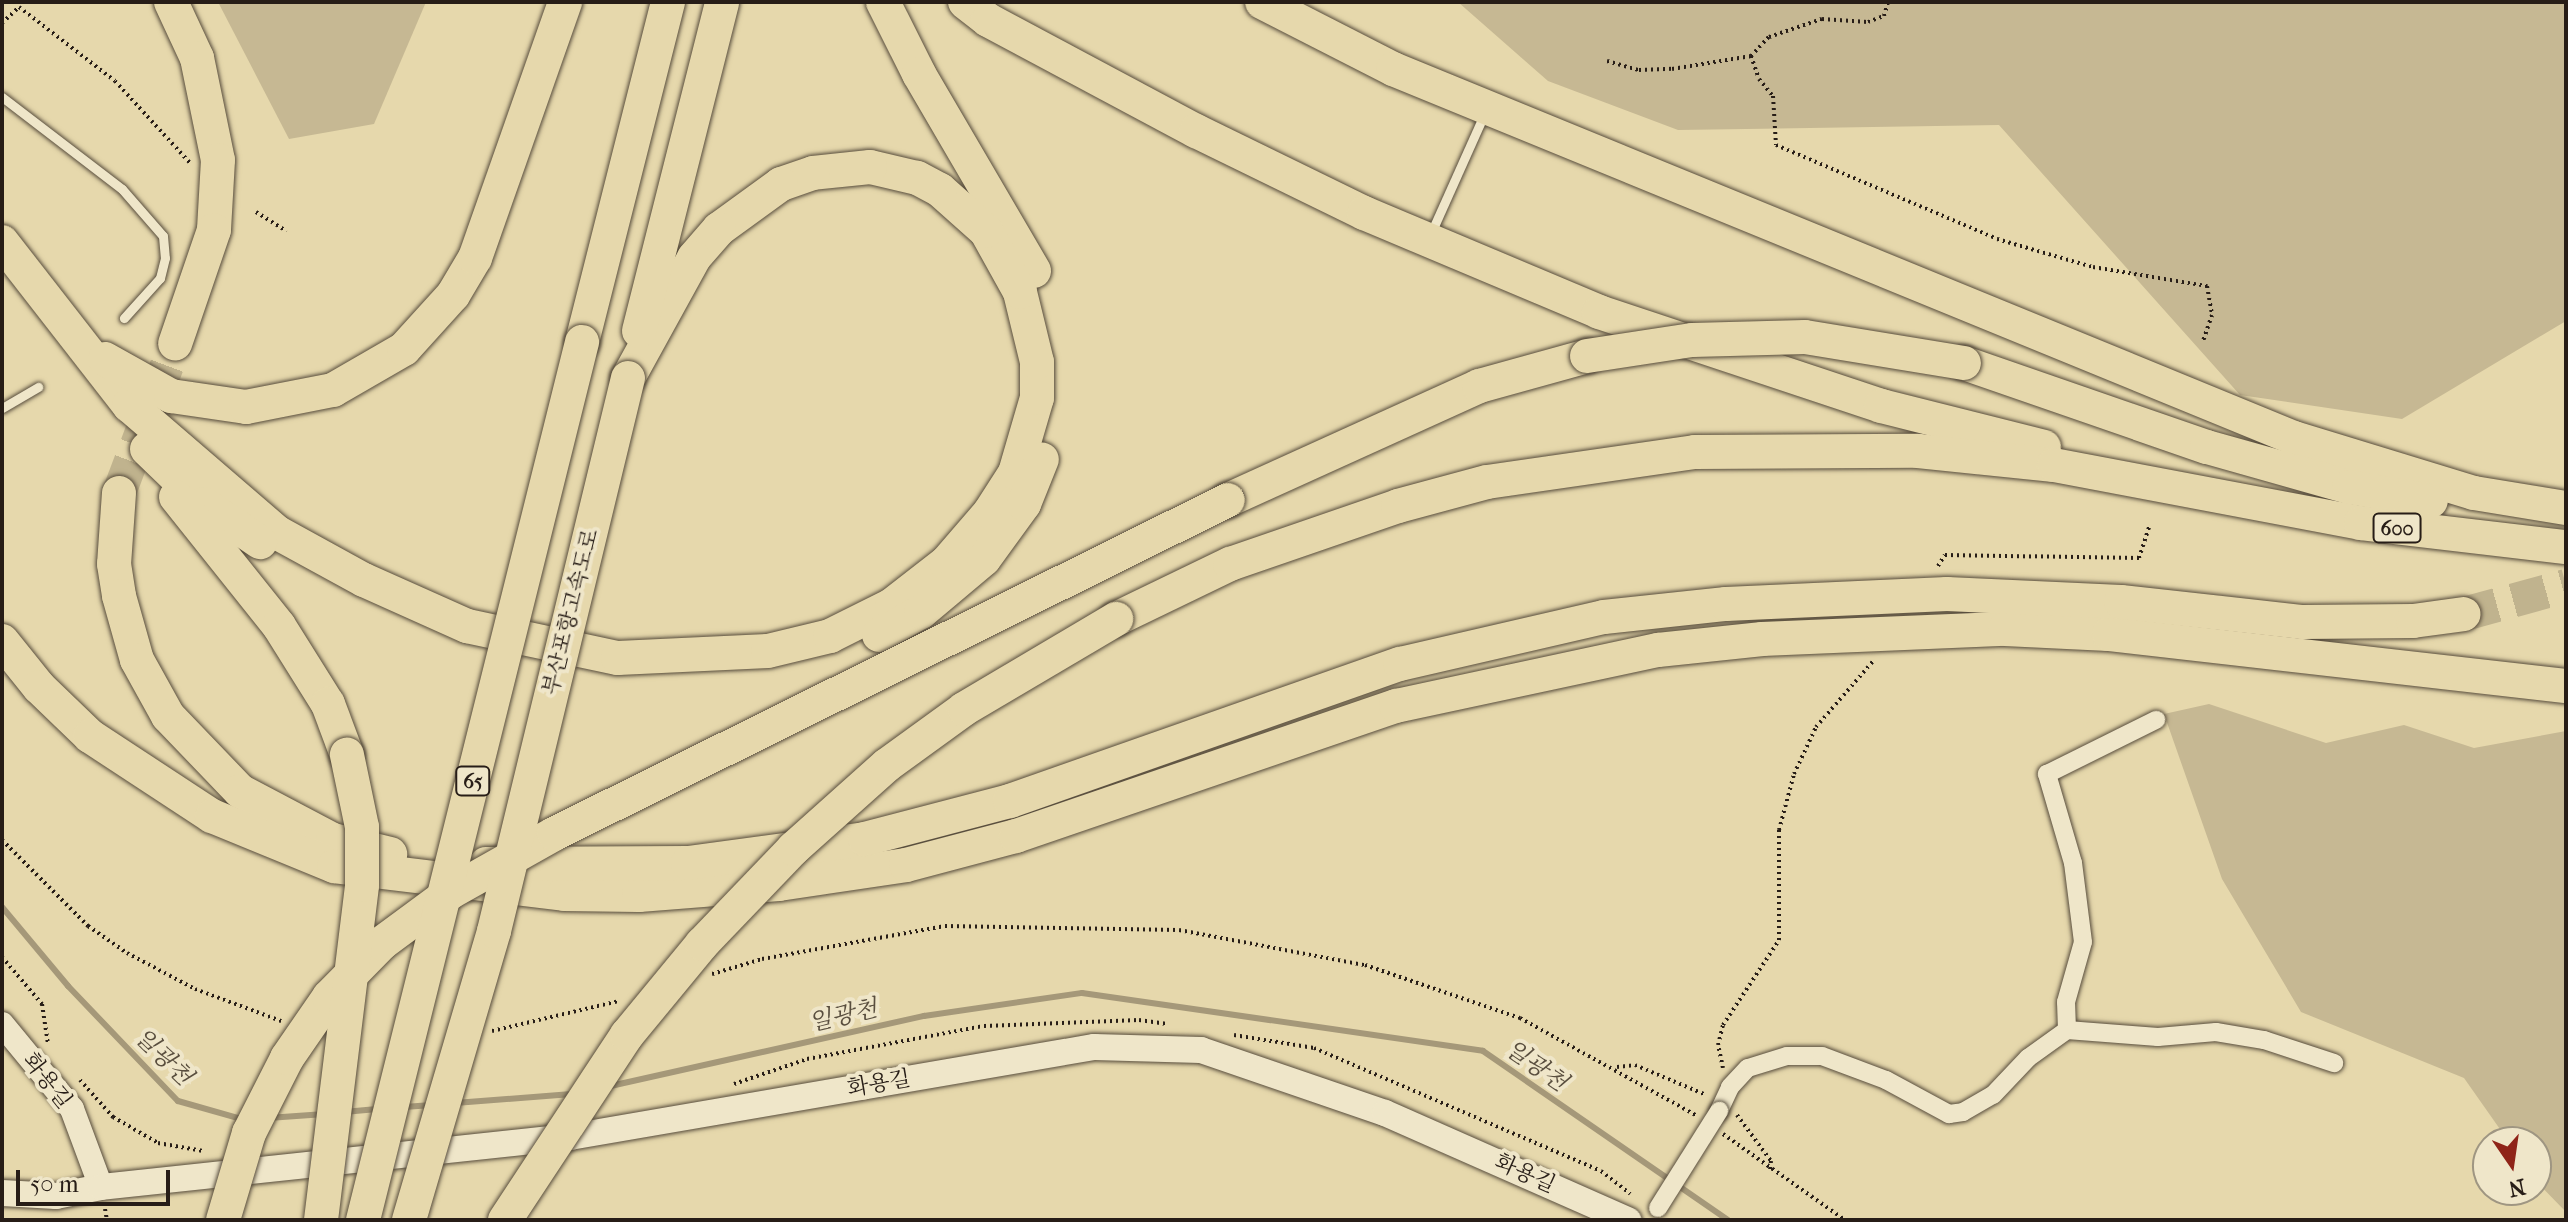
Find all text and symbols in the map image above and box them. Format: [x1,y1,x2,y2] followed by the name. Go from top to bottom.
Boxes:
[2371,512,2423,544] road number: 600
[538,526,604,698] street label: 부산포항고속도로
[455,765,491,797] road number: 65
[806,994,880,1038] water label: 일광천
[128,1022,198,1092] water label: 일광천
[1499,1034,1573,1098] water label: 일광천
[17,1048,77,1114] street label: 화용길
[845,1065,913,1103] street label: 화용길
[2472,1126,2552,1206] north arrow
[1491,1149,1559,1199] street label: 화용길
[20,1154,174,1204] scale bar
[30,1170,79,1198] text: 50 m
[2506,1173,2528,1202] text: N

